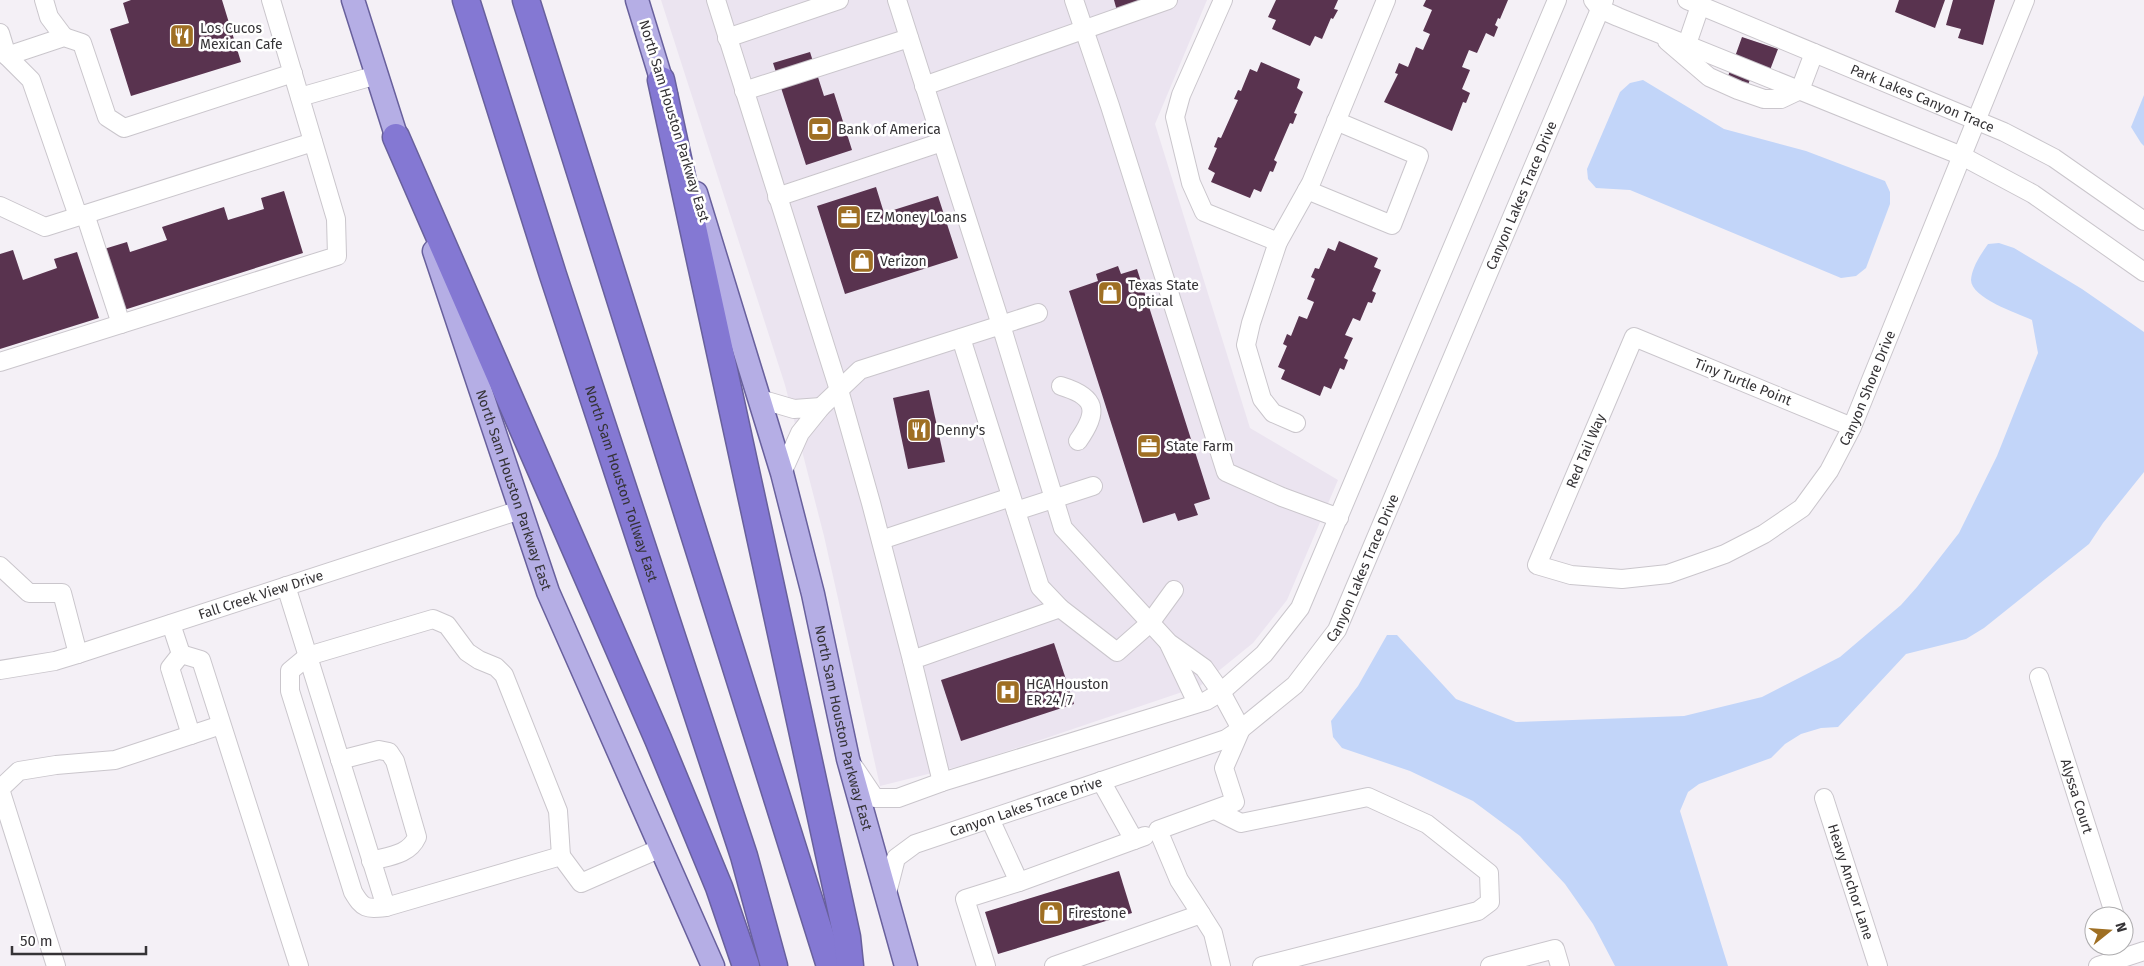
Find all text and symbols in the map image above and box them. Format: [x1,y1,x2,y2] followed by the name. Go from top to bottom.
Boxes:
[635,18,713,225] street label: North Sam Houston Parkway East
[200,20,283,53] place label: Los Cucos Mexican Cafe
[169,23,195,49] restaurant icon: Los Cucos Mexican Cafe
[1848,60,1997,136] street label: Park Lakes Canyon Trace
[807,116,833,142] bank icon: Bank of America
[1482,119,1560,272] street label: Canyon Lakes Trace Drive
[838,121,941,138] place label: Bank of America
[836,204,862,230] office icon: EZ Money Loans
[866,209,967,226] place label: EZ Money Loans
[849,248,875,274] shop icon: Verizon
[880,253,927,270] place label: Verizon
[1128,277,1199,310] place label: Texas State Optical
[1097,280,1123,306] shop icon: Texas State Optical
[1835,328,1899,449] street label: Canyon Shore Drive
[1692,355,1795,410] street label: Tiny Turtle Point
[581,383,662,585] street label: North Sam Houston Tollway East
[472,388,556,593] street label: North Sam Houston Parkway East
[1563,411,1609,491] street label: Red Tail Way
[906,417,932,443] restaurant icon: Denny's
[936,422,986,439] place label: Denny's
[1136,433,1162,459] office icon: State Farm
[1166,438,1233,455] place label: State Farm
[1322,491,1402,645] street label: Canyon Lakes Trace Drive
[196,566,325,623] street label: Fall Creek View Drive
[811,624,876,833] street label: North Sam Houston Parkway East
[1026,676,1109,709] place label: HCA Houston ER 24/7
[995,679,1021,705] hospital icon: HCA Houston ER 24/7
[2057,757,2097,836] street label: Alyssa Court
[948,773,1104,840] street label: Canyon Lakes Trace Drive
[1824,822,1877,942] street label: Heavy Anchor Lane
[1038,900,1064,926] shop icon: Firestone
[1068,905,1126,922] place label: Firestone
[2084,906,2134,956] north arrow
[2111,920,2130,934] text: N
[12,924,146,956] scale bar
[20,932,53,950] text: 50 m

